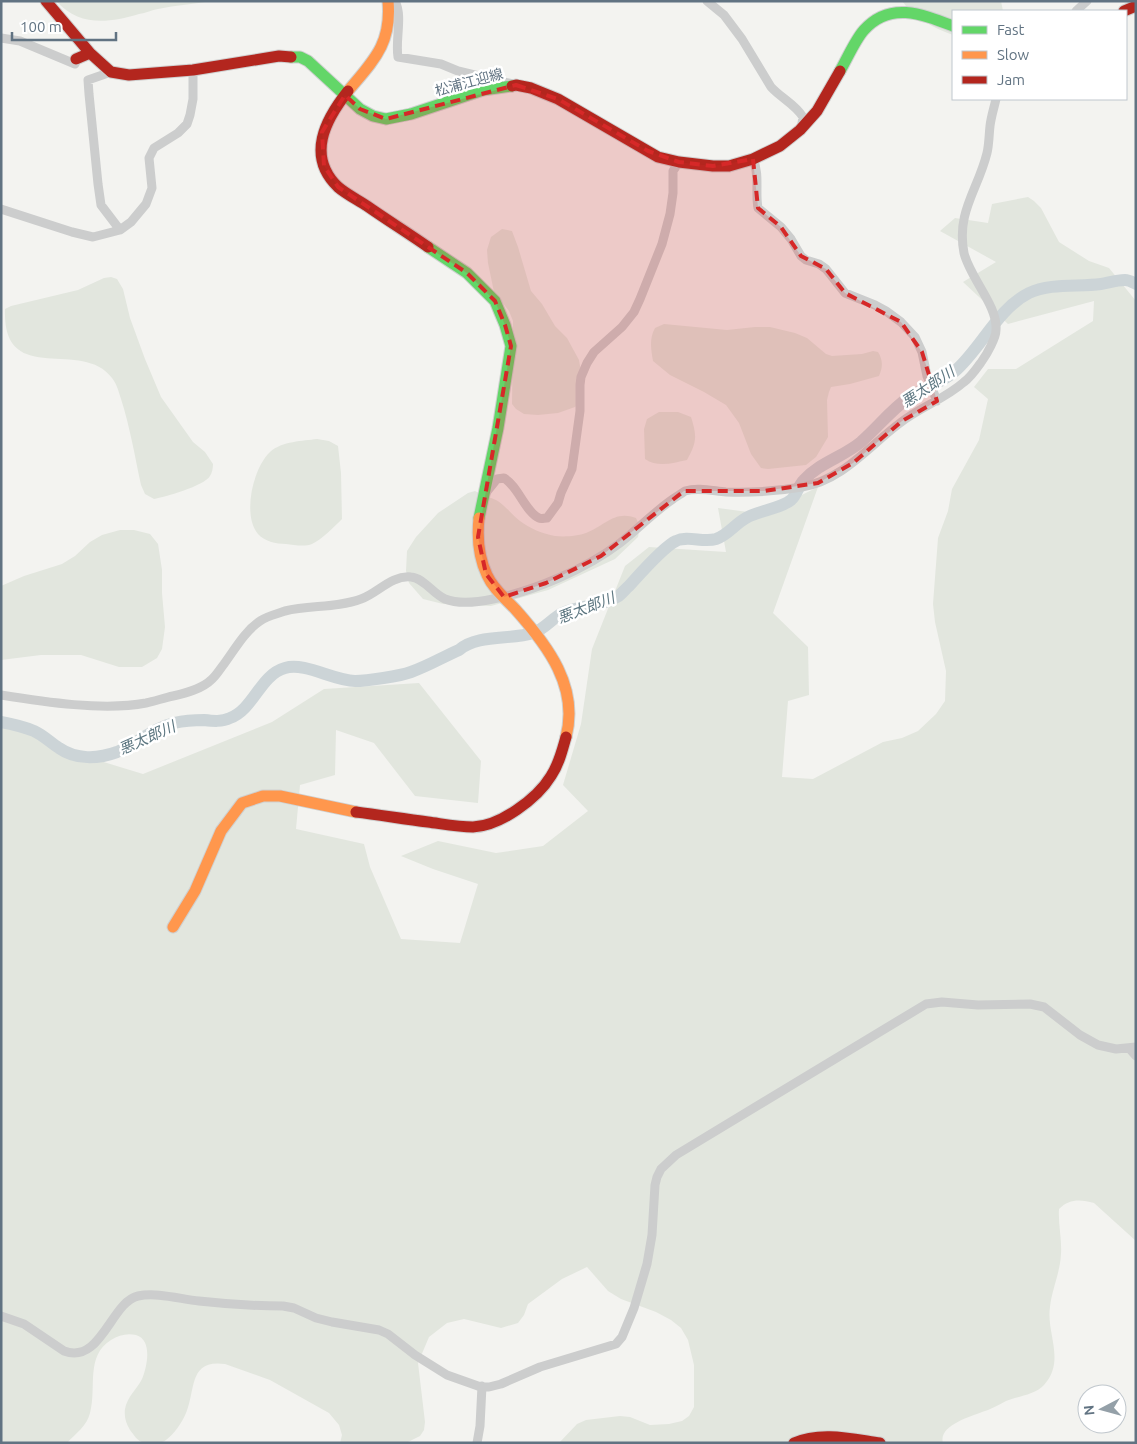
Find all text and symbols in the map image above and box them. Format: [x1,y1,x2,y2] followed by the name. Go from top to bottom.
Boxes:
[12,10,116,42] scale bar
[952,10,1127,100] legend
[20,18,62,35] text: 100 m
[997,21,1025,38] text: Fast
[997,46,1030,63] text: Slow
[433,65,505,99] street label: 松浦江迎線
[997,71,1025,88] text: Jam
[898,362,959,410] water label: 悪太郎川
[555,588,619,626] water label: 悪太郎川
[116,717,179,758] water label: 悪太郎川
[1077,1384,1127,1434] north arrow
[1081,1404,1098,1416] text: N

